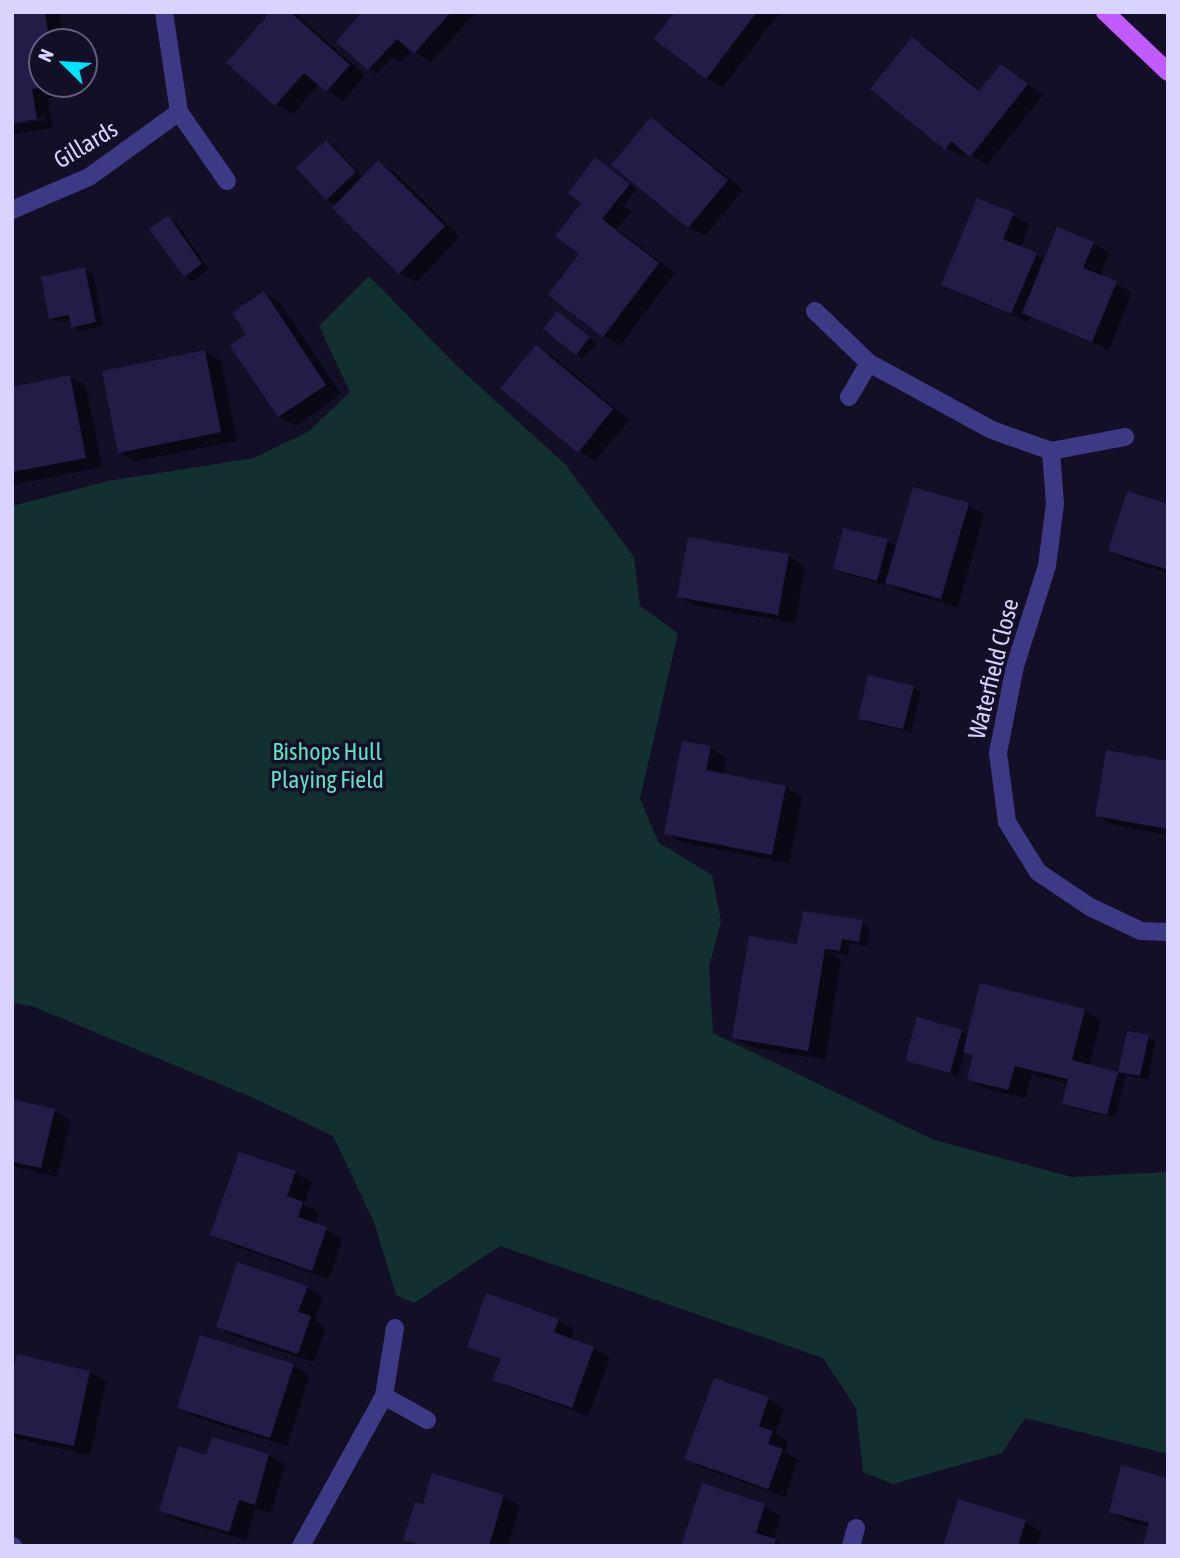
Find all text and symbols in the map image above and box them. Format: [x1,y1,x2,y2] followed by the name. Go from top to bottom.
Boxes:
[28,28,98,98] north arrow
[33,46,58,65] text: N
[49,115,123,175] street label: Gillards
[963,596,1025,742] street label: Waterfield Close
[270,738,384,794] park label: Bishops Hull Playing Field

